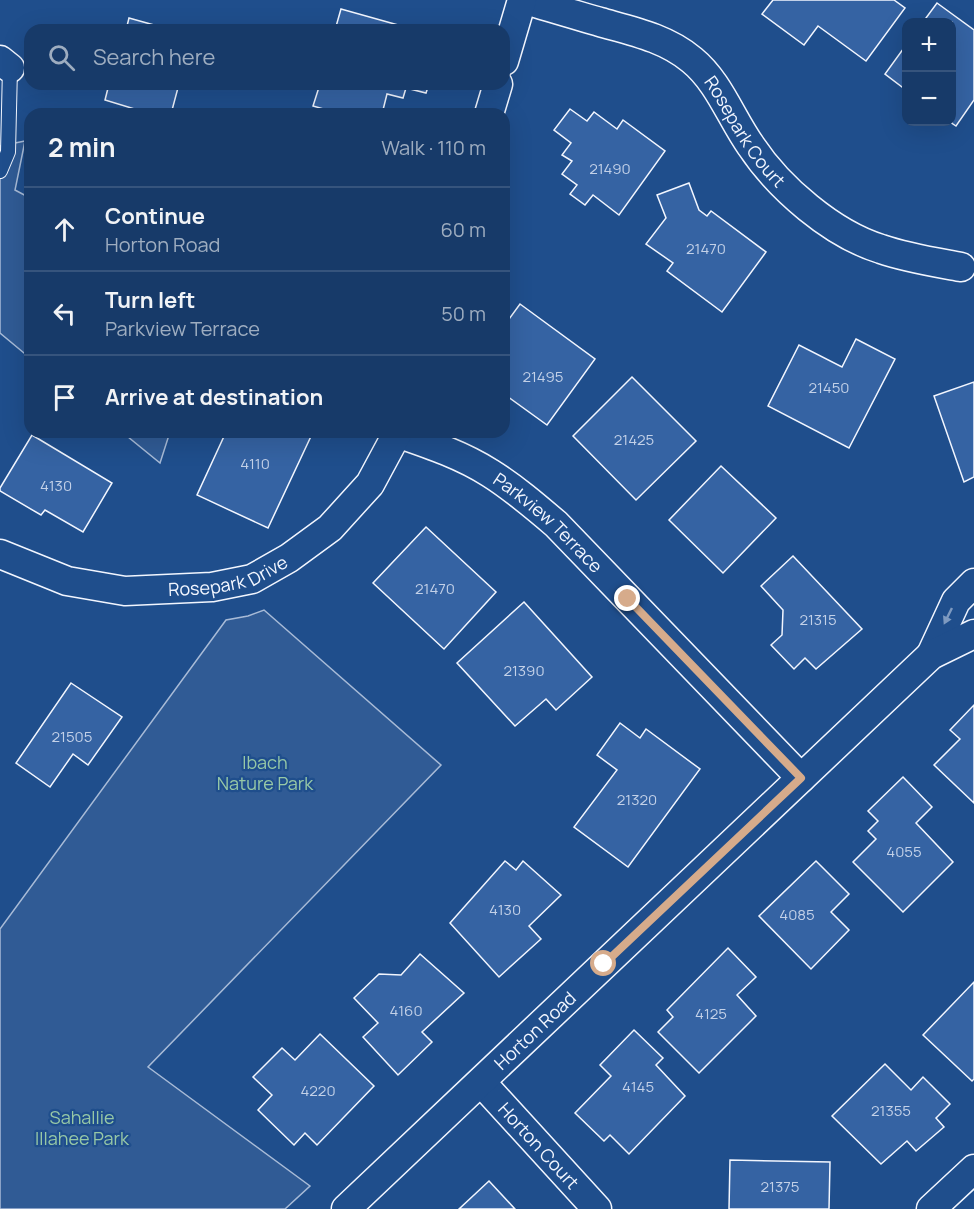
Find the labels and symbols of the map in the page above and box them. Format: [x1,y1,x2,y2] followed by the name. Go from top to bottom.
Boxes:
[699,71,791,192] street label: Rosepark Court
[589,158,631,179] house number: 21490
[686,238,726,259] house number: 21470
[522,366,564,387] house number: 21495
[808,377,850,398] house number: 21450
[614,429,654,450] house number: 21425
[240,453,270,474] house number: 4110
[489,467,608,578] street label: Parkview Terrace
[40,475,72,496] house number: 4130
[168,549,292,601] street label: Rosepark Drive
[415,578,455,599] house number: 21470
[614,585,640,611] route end
[944,608,953,625] one-way arrow
[799,609,837,630] house number: 21315
[503,660,545,681] house number: 21390
[52,726,92,747] house number: 21505
[217,750,314,795] park label: Ibach Nature Park
[617,789,657,810] house number: 21320
[886,841,922,862] house number: 4055
[489,899,521,920] house number: 4130
[779,904,815,925] house number: 4085
[590,950,616,976] route start
[489,986,581,1075] street label: Horton Road
[389,1000,423,1021] house number: 4160
[695,1003,727,1024] house number: 4125
[622,1076,654,1097] house number: 4145
[300,1080,336,1101] house number: 4220
[493,1097,585,1194] street label: Horton Court
[871,1100,911,1121] house number: 21355
[35,1105,130,1150] park label: Sahallie Illahee Park
[761,1176,799,1197] house number: 21375

